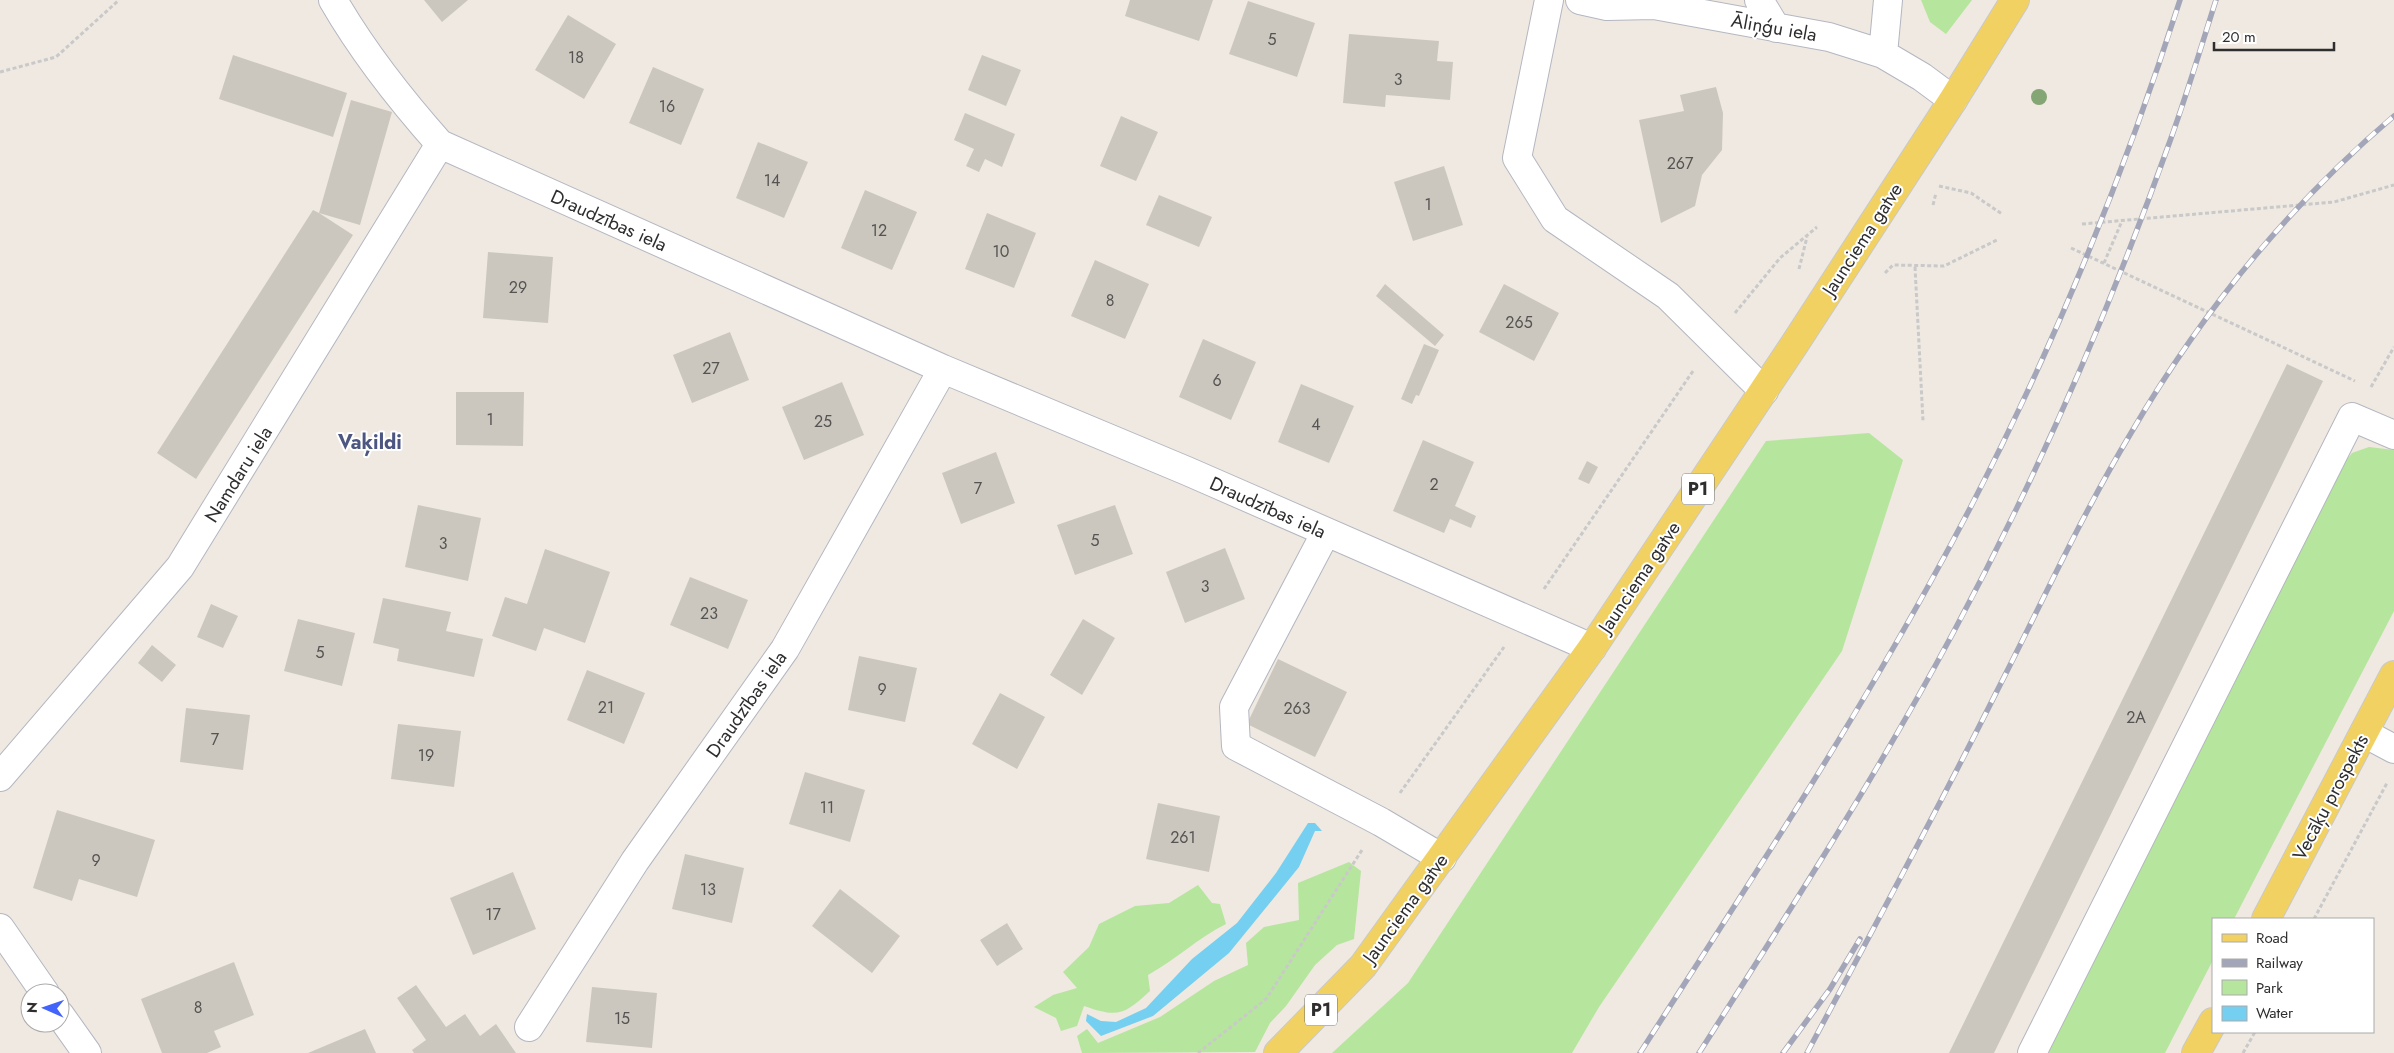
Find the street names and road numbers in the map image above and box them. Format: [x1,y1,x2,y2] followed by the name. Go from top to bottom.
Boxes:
[1729,7,1819,48] street label: Āliņģu iela
[1814,177,1909,303] street label: Jaunciema gatve
[546,183,671,258] street label: Draudzības iela
[198,421,279,528] street label: Namdaru iela
[1205,470,1330,545] street label: Draudzības iela
[1682,474,1714,504] road number: P1
[1590,516,1687,641] street label: Jaunciema gatve
[700,646,793,763] street label: Draudzības iela
[2286,729,2375,865] street label: Vecāķu prospekts
[1355,848,1455,971] street label: Jaunciema gatve
[1305,994,1337,1026] road number: P1

